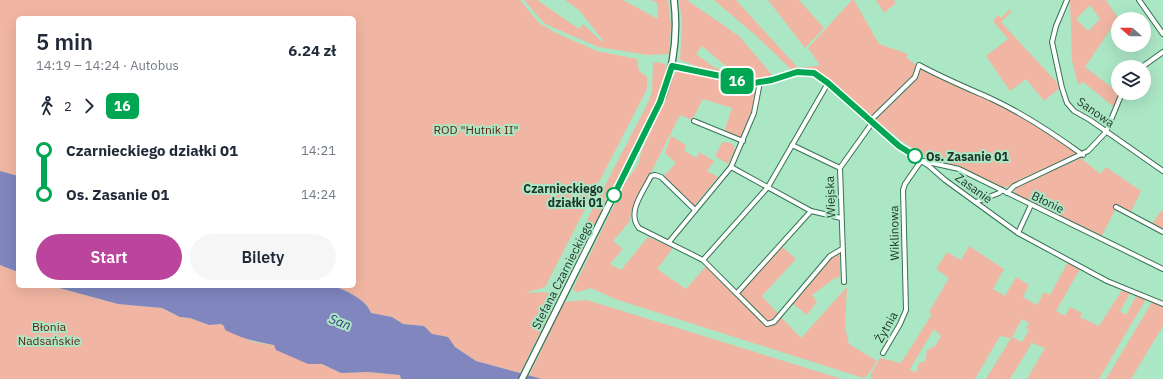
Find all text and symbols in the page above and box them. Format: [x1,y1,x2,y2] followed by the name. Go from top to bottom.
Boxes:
[1111,12,1151,52] north arrow
[1111,12,1151,100] map controls
[36,27,93,56] text: 5 min
[288,41,336,60] text: 6.24 zł
[36,57,179,74] text: 14:19 – 14:24 · Autobus
[1111,60,1151,100] button: layers
[719,68,755,94] line badge: 16
[729,72,745,90] text: 16
[1074,94,1118,131] street label: Sanowa
[36,95,58,117] icon: walk
[78,95,100,117] icon: forward
[114,97,131,115] text: 16
[64,98,72,115] text: 2
[433,122,519,137] park label: ROD "Hutnik II"
[66,141,238,160] text: Czarnieckiego działki 01
[301,142,336,159] text: 14:21
[907,148,923,164] marker: Os. Zasanie 01
[926,149,1009,164] place label: Os. Zasanie 01
[953,170,996,207] street label: Zasanie
[822,175,838,218] street label: Wiejska
[523,181,603,210] place label: Czarnieckiego działki 01
[66,185,169,204] text: Os. Zasanie 01
[301,186,336,203] text: 14:24
[606,187,622,203] marker: Czarnieckiego działki 01
[1029,188,1067,216] street label: Błonie
[886,205,902,261] street label: Wiklinowa
[528,218,596,332] street label: Stefana Czarnieckiego
[36,234,182,280] button: Start
[190,234,336,280] button: Bilety
[871,308,901,345] street label: Żytnia
[326,310,354,334] water label: San
[18,319,81,348] park label: Błonia Nadsańskie

